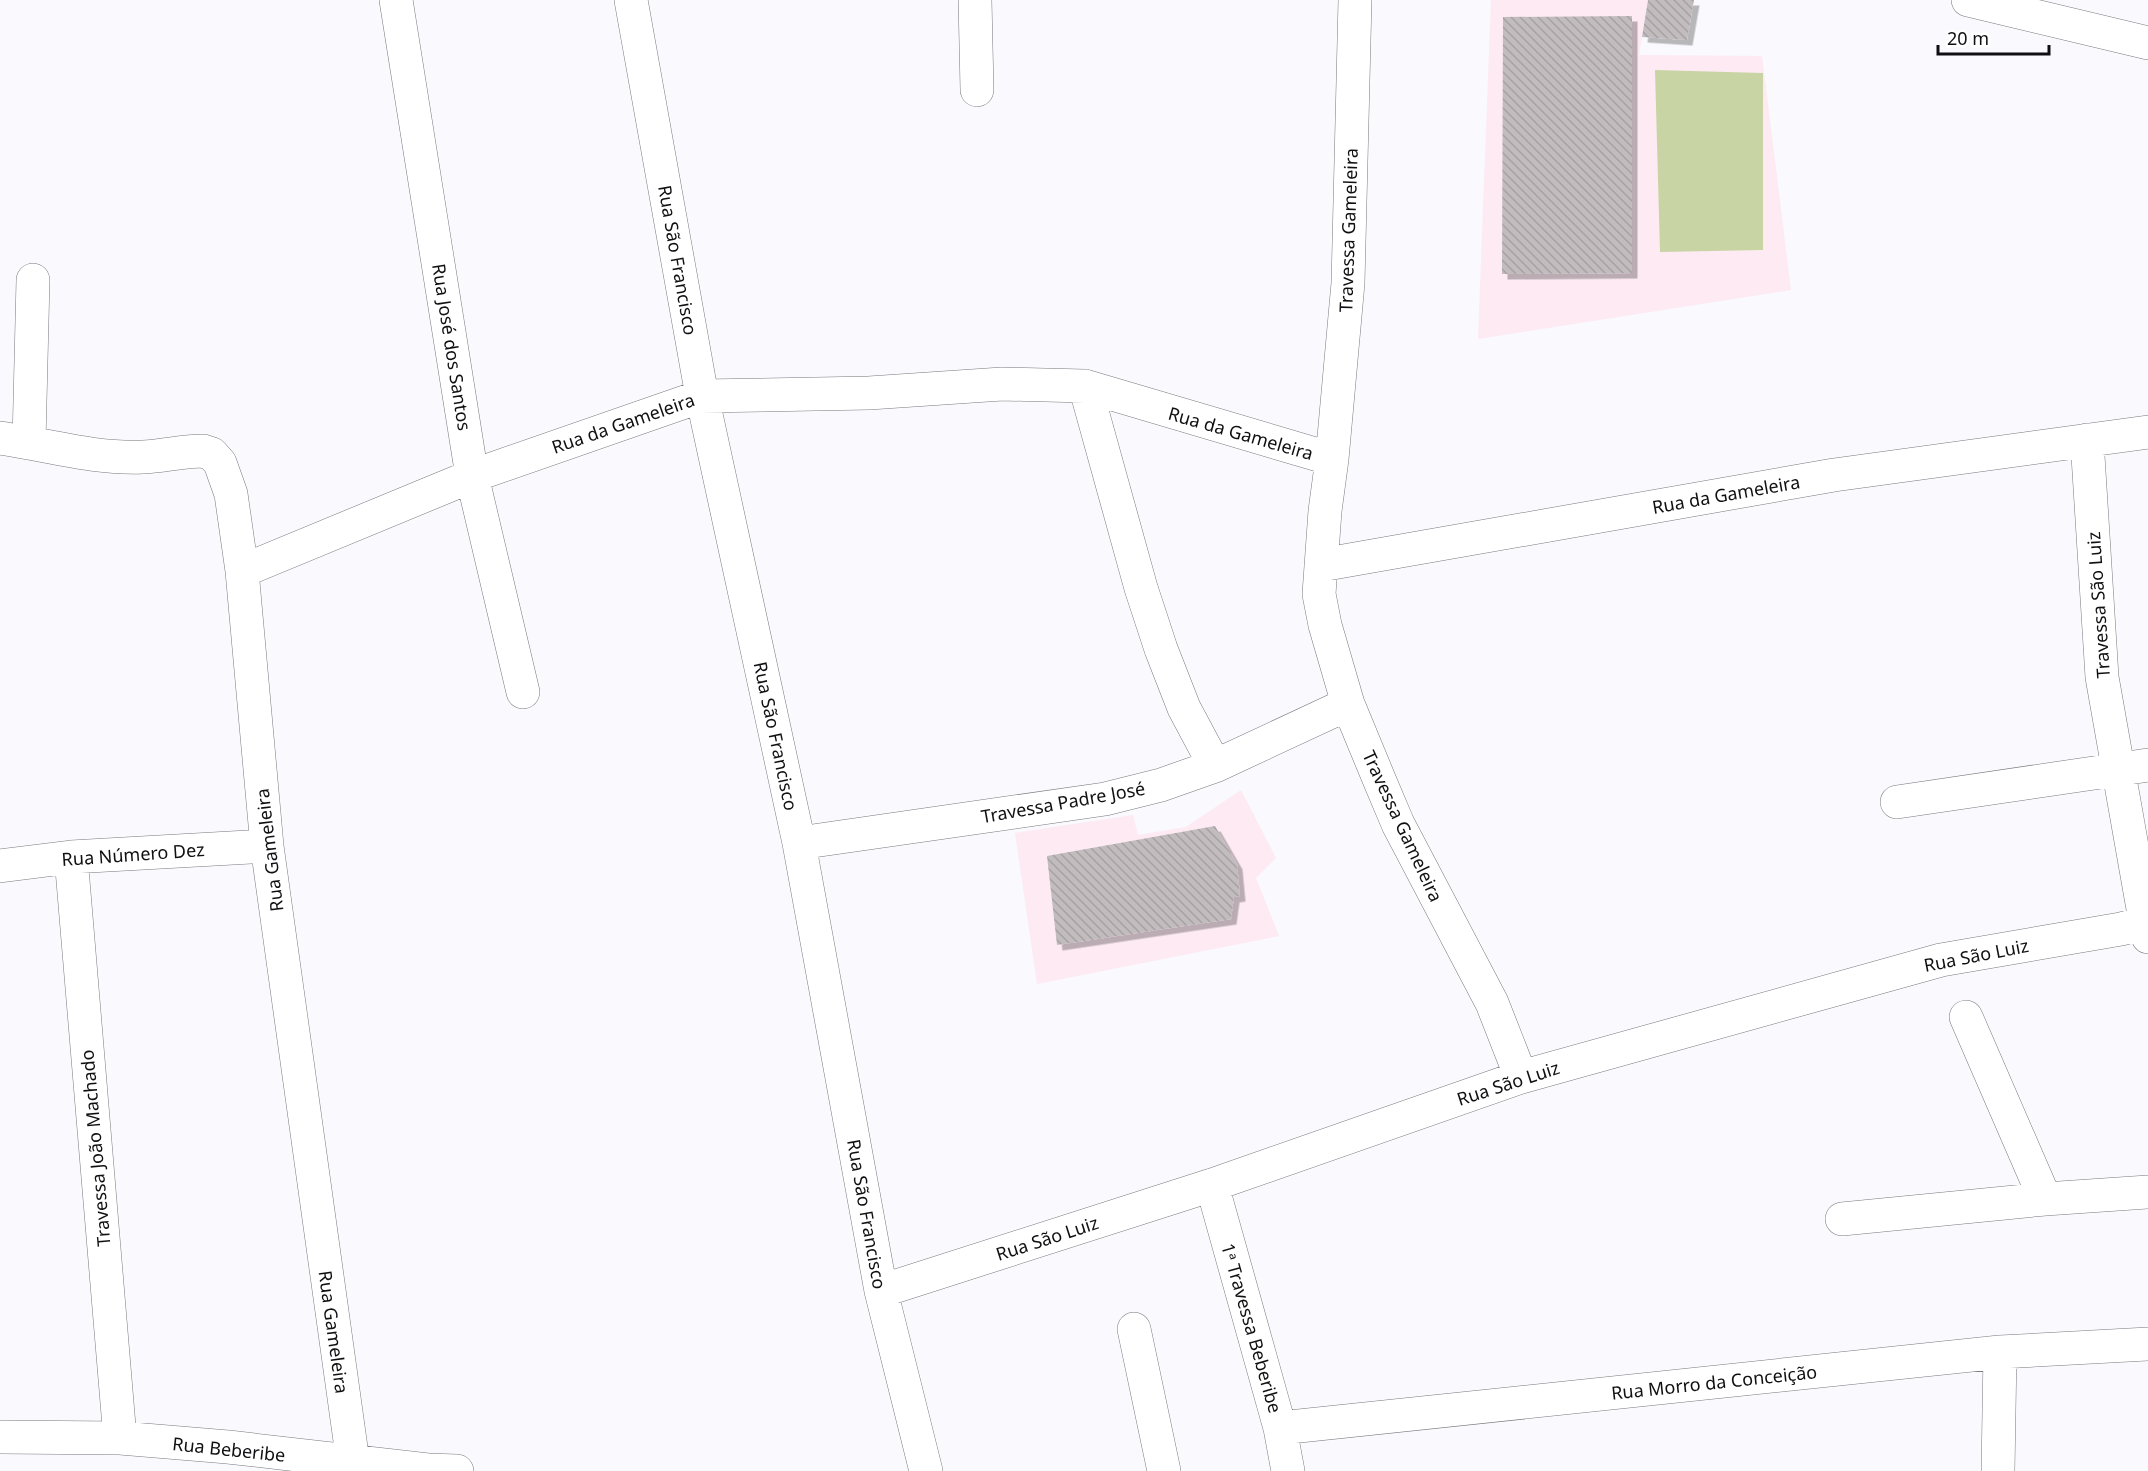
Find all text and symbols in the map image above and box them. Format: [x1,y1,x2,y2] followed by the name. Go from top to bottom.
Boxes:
[1938,18,2049,56] scale bar
[1947,26,1989,50] text: 20 m
[1333,147,1363,313] street label: Travessa Gameleira
[653,183,703,337] street label: Rua São Francisco
[427,262,477,432] street label: Rua José dos Santos
[548,387,698,459] street label: Rua da Gameleira
[1166,401,1316,465] street label: Rua da Gameleira
[1650,469,1802,519] street label: Rua da Gameleira
[2081,531,2115,679] street label: Travessa São Luiz
[748,659,804,813] street label: Rua São Francisco
[1357,746,1449,906] street label: Travessa Gameleira
[979,776,1147,828] street label: Travessa Padre José
[250,787,288,913] street label: Rua Gameleira
[61,837,205,871] street label: Rua Número Dez
[1922,933,2030,977] street label: Rua São Luiz
[74,1049,116,1247] street label: Travessa João Machado
[1454,1055,1562,1111] street label: Rua São Luiz
[842,1137,892,1291] street label: Rua São Francisco
[993,1210,1101,1266] street label: Rua São Luiz
[1216,1240,1288,1416] street label: 1ᵃ Travessa Beberibe
[313,1269,355,1395] street label: Rua Gameleira
[1610,1359,1818,1405] street label: Rua Morro da Conceição
[171,1431,287,1467] street label: Rua Beberibe

